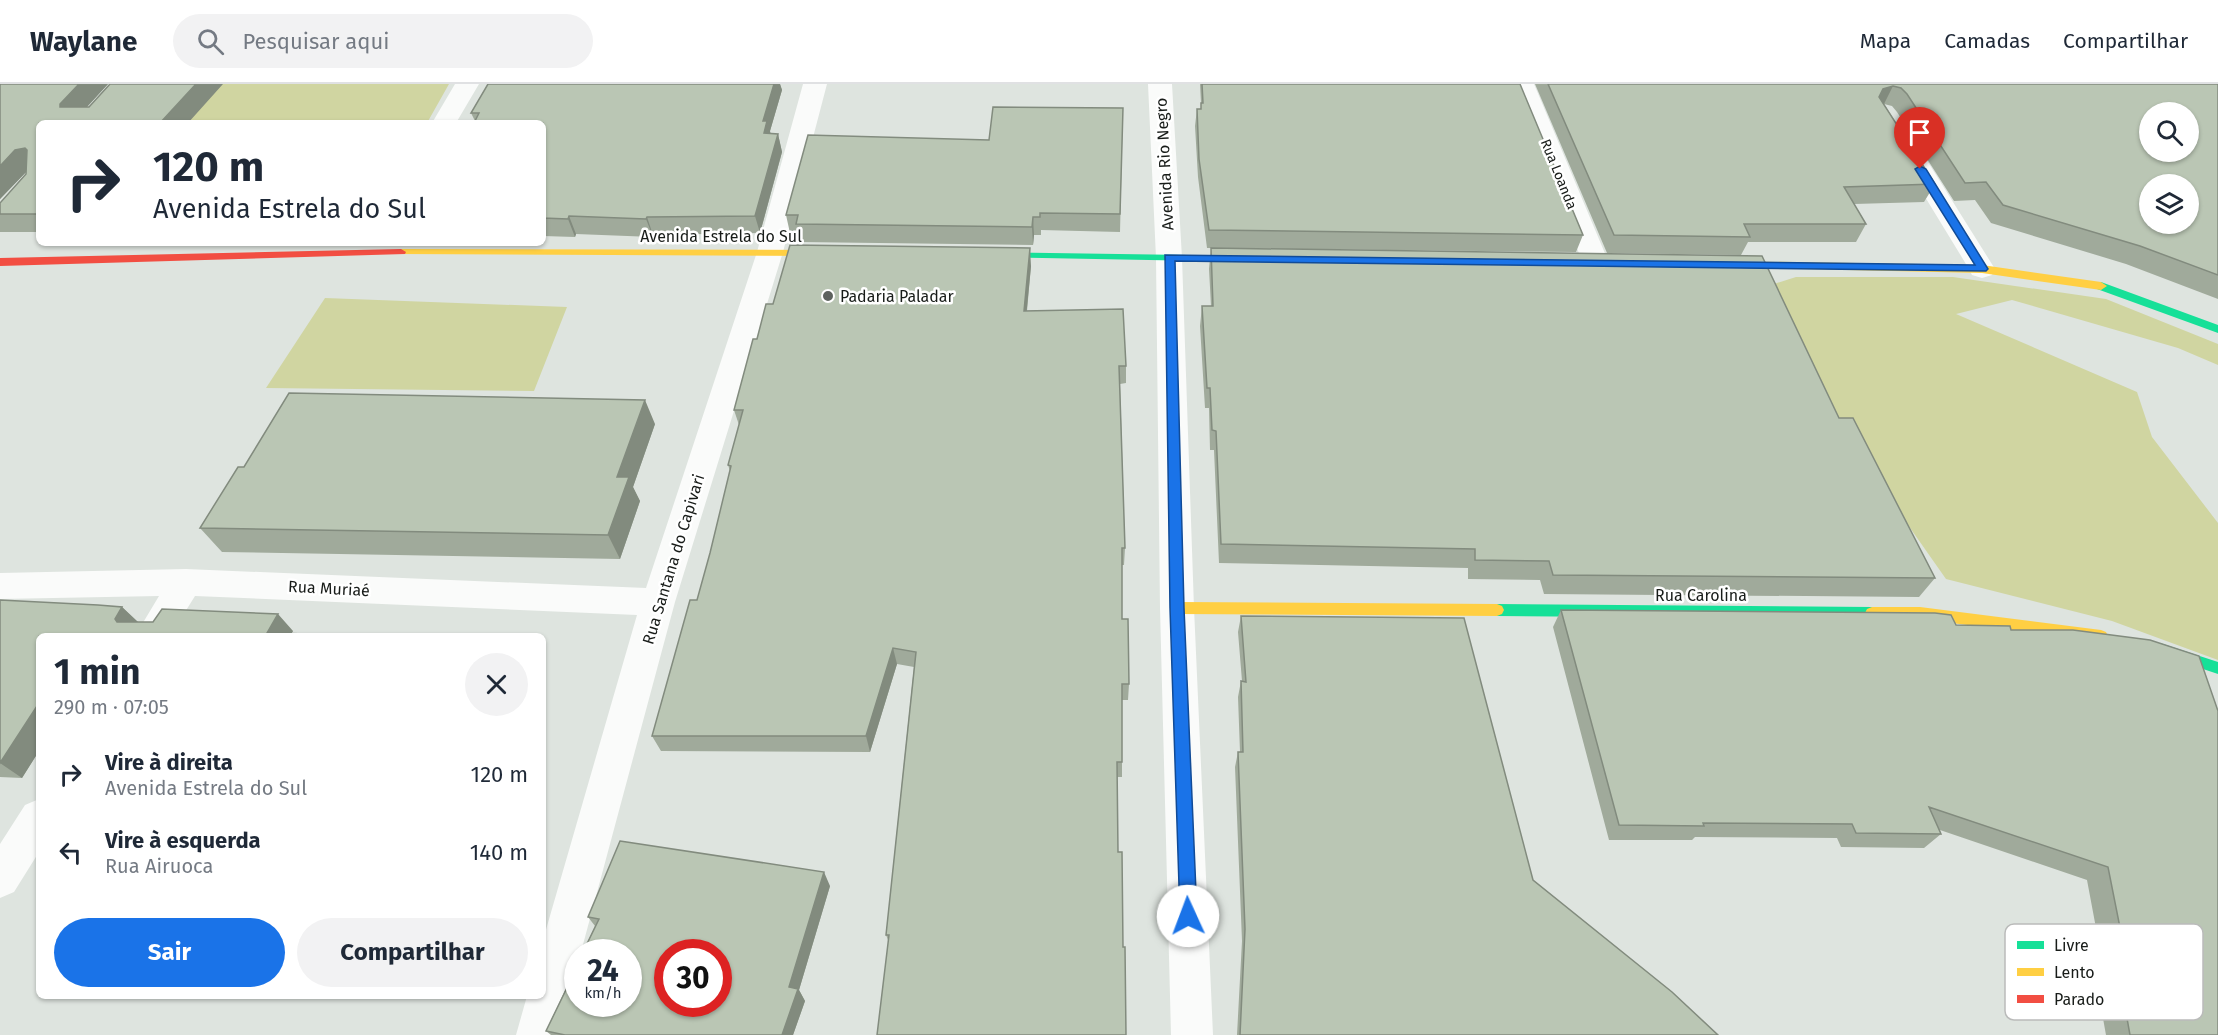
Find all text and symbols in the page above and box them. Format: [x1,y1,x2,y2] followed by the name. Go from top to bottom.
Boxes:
[173,14,593,68] search box
[30,25,137,58] text: Waylane
[194,25,227,58] icon: search
[242,28,389,55] text: Pesquisar aqui
[1860,28,1911,54] text: Mapa
[1944,28,2030,54] text: Camadas
[2063,28,2188,54] text: Compartilhar
[1152,97,1177,231] street label: Avenida Rio Negro
[2139,102,2199,234] map controls
[2139,102,2199,162] button: search
[1894,107,1945,169] pin
[1903,116,1936,149] icon: arrive
[1537,137,1580,212] street label: Rua Loanda
[153,142,264,192] text: 120 m
[54,144,132,222] icon: right
[2139,174,2199,234] button: layers
[153,193,426,225] text: Avenida Estrela do Sul
[640,227,802,246] street label: Avenida Estrela do Sul
[840,287,955,306] place label: Padaria Paladar
[821,289,835,303] marker: Padaria Paladar
[639,472,708,647] street label: Rua Santana do Capivari
[288,577,370,600] street label: Rua Muriaé
[1655,586,1747,605] street label: Rua Carolina
[54,650,141,694] text: 1 min
[465,653,528,716] button: close
[54,695,169,719] text: 290 m · 07:05
[105,749,233,776] text: Vire à direita
[54,758,87,791] icon: right
[471,761,528,788] text: 120 m
[105,776,307,800] text: Avenida Estrela do Sul
[105,827,261,854] text: Vire à esquerda
[54,836,87,869] icon: left
[470,839,528,866] text: 140 m
[105,854,213,878] text: Rua Airuoca
[1156,884,1220,948] position arrow
[54,918,285,987] button: Sair
[297,918,528,987] button: Compartilhar
[2005,924,2203,1020] legend
[2054,936,2089,955] text: Livre
[654,939,732,1017] speed limit sign: 30
[587,953,619,989] text: 24
[2054,963,2095,982] text: Lento
[584,984,622,1002] text: km/h
[2054,990,2104,1009] text: Parado

